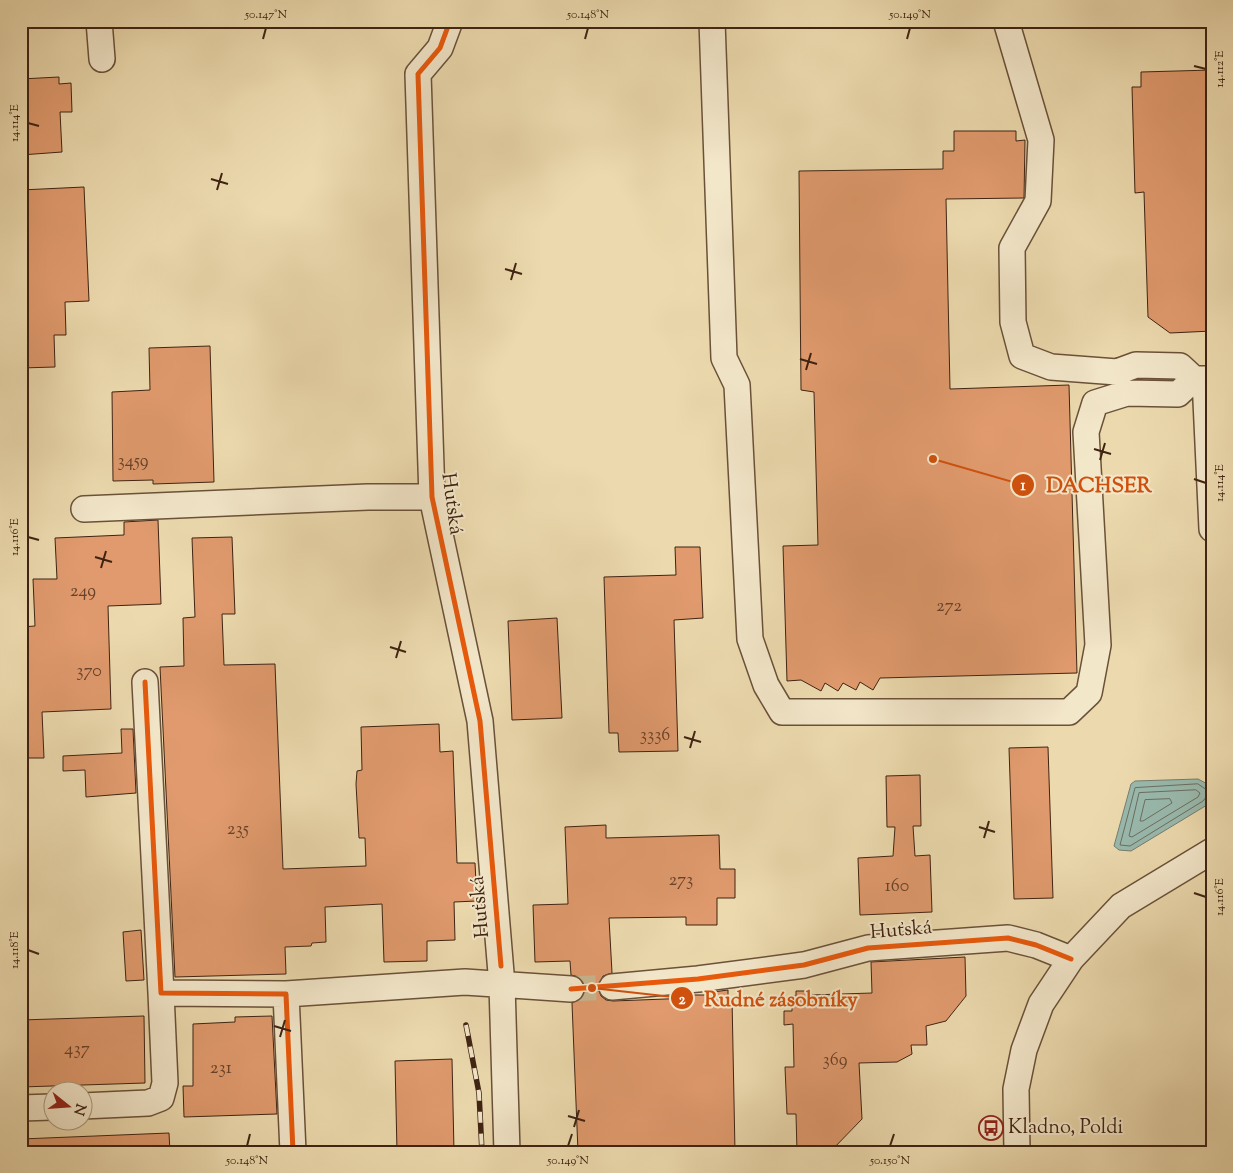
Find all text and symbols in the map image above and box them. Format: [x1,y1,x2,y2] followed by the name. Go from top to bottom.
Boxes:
[244,6,287,24] text: 50.147°N
[566,6,609,24] text: 50.148°N
[888,6,931,24] text: 50.149°N
[1211,50,1229,88] text: 14.112°E
[6,103,24,142] text: 14.114°E
[117,449,149,475] house number: 3459
[1211,463,1229,502] text: 14.114°E
[1011,467,1161,503] callout: DACHSER
[432,471,470,537] street label: Huťská
[1046,472,1153,502] text: DACHSER
[1020,476,1026,497] text: 1
[6,517,24,556] text: 14.116°E
[70,579,96,605] house number: 249
[936,594,962,620] house number: 272
[76,659,102,685] house number: 370
[640,723,670,749] house number: 3336
[227,817,249,843] house number: 235
[669,868,693,894] house number: 273
[885,874,909,900] house number: 160
[464,875,498,939] street label: Huťská
[1211,877,1229,916] text: 14.116°E
[869,914,933,948] street label: Huťská
[6,930,24,969] text: 14.118°E
[669,980,868,1016] callout: Rudné zásobníky
[704,986,858,1016] text: Rudné zásobníky
[678,990,686,1011] text: 2
[64,1037,90,1063] house number: 437
[823,1048,848,1074] house number: 369
[210,1056,232,1082] house number: 231
[42,1080,92,1130] north arrow
[67,1101,90,1117] text: N
[1008,1114,1124,1143] place label: Kladno, Poldi
[978,1115,1004,1141] bus stop icon: Kladno, Poldi
[225,1152,268,1170] text: 50.148°N
[546,1152,589,1170] text: 50.149°N
[869,1152,910,1170] text: 50.150°N

